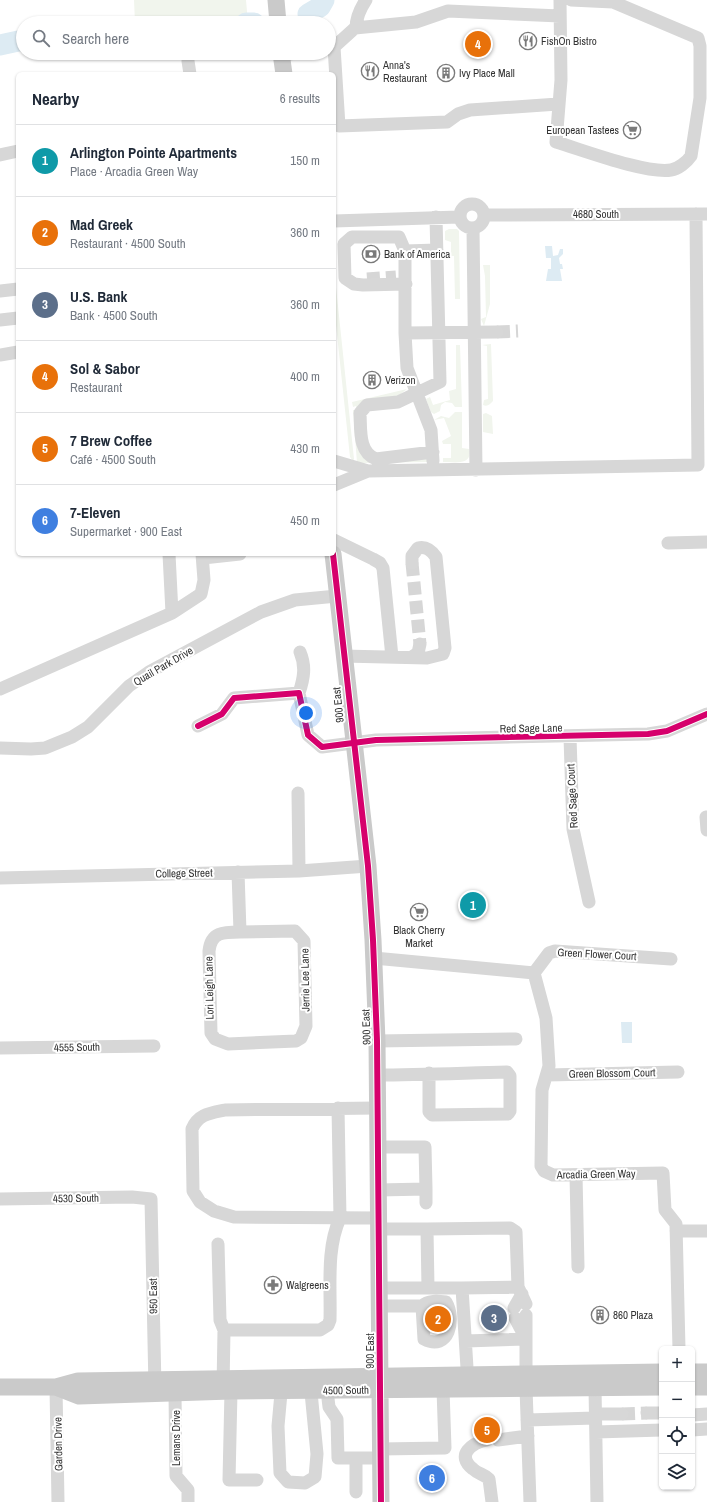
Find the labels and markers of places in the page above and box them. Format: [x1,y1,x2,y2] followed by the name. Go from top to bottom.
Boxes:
[465,29,491,59] pin: 4
[518,31,538,51] restaurant icon: FishOn Bistro
[541,34,597,48] place label: FishOn Bistro
[382,58,428,85] place label: Anna's Restaurant
[360,61,380,81] restaurant icon: Anna's Restaurant
[436,63,456,83] building icon: Ivy Place Mall
[459,66,515,80] place label: Ivy Place Mall
[622,120,642,140] supermarket icon: European Tastees
[546,123,619,137] place label: European Tastees
[361,244,381,264] bank icon: Bank of America
[384,247,450,261] place label: Bank of America
[362,370,382,390] building icon: Verizon
[385,373,416,387] place label: Verizon
[460,890,486,920] pin: 1
[409,902,429,922] supermarket icon: Black Cherry Market
[393,923,445,950] place label: Black Cherry Market
[263,1275,283,1295] pharmacy icon: Walgreens
[286,1278,329,1292] place label: Walgreens
[481,1303,507,1333] pin: 3
[425,1304,451,1334] pin: 2
[590,1305,610,1325] building icon: 860 Plaza
[613,1308,653,1322] place label: 860 Plaza
[474,1415,500,1445] pin: 5
[419,1463,445,1493] pin: 6

